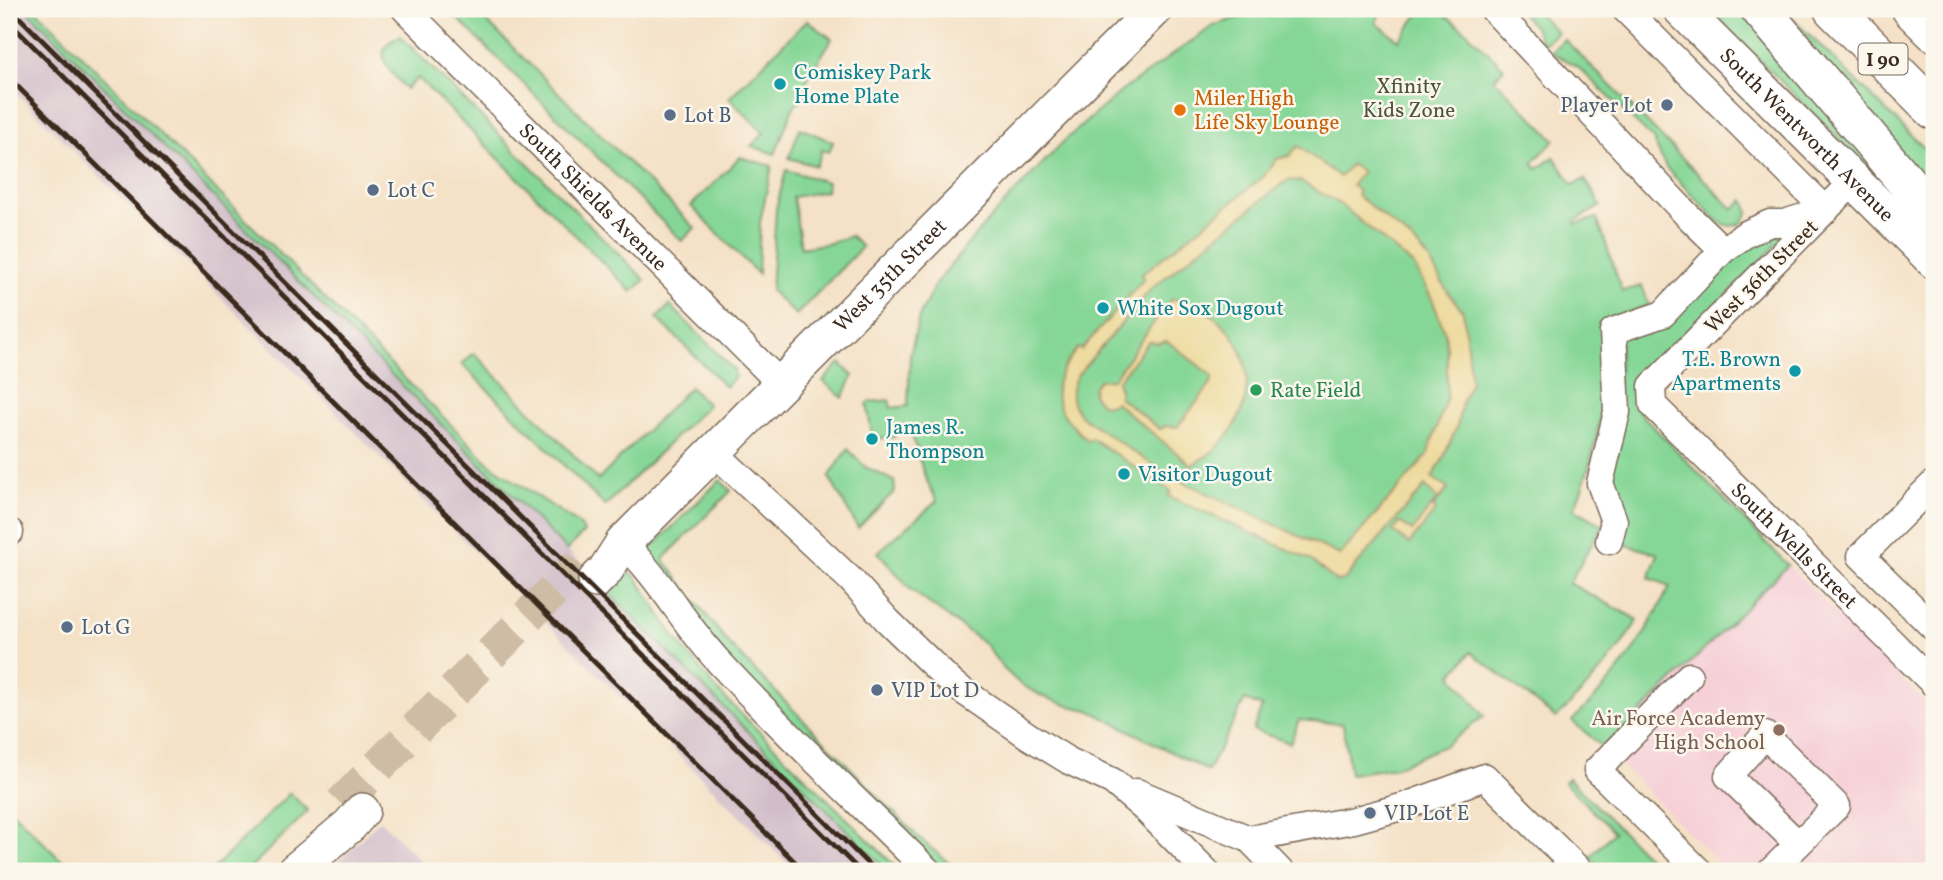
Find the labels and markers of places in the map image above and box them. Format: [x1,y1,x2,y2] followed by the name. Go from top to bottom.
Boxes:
[794,59,932,112] place label: Comiskey Park Home Plate
[772,76,788,92] marker: Comiskey Park Home Plate
[1194,85,1339,138] place label: Miler High Life Sky Lounge
[1560,92,1653,121] place label: Player Lot
[1659,97,1675,113] marker: Player Lot
[684,102,732,131] place label: Lot B
[1172,102,1188,118] marker: Miler High Life Sky Lounge
[662,107,678,123] marker: Lot B
[387,177,435,206] place label: Lot C
[365,182,381,198] marker: Lot C
[1117,295,1284,324] place label: White Sox Dugout
[1095,300,1111,316] marker: White Sox Dugout
[1671,346,1781,399] place label: T.E. Brown Apartments
[1787,363,1803,379] marker: T.E. Brown Apartments
[1270,377,1361,406] place label: Rate Field
[1248,382,1264,398] marker: Rate Field
[886,414,985,467] place label: James R. Thompson
[864,431,880,447] marker: James R. Thompson
[1138,461,1273,490] place label: Visitor Dugout
[1116,466,1132,482] marker: Visitor Dugout
[81,614,131,643] place label: Lot G
[59,619,75,635] marker: Lot G
[891,677,979,706] place label: VIP Lot D
[869,682,885,698] marker: VIP Lot D
[1592,705,1766,758] place label: Air Force Academy High School
[1771,722,1787,738] marker: Air Force Academy High School
[1384,800,1469,829] place label: VIP Lot E
[1362,805,1378,821] marker: VIP Lot E

